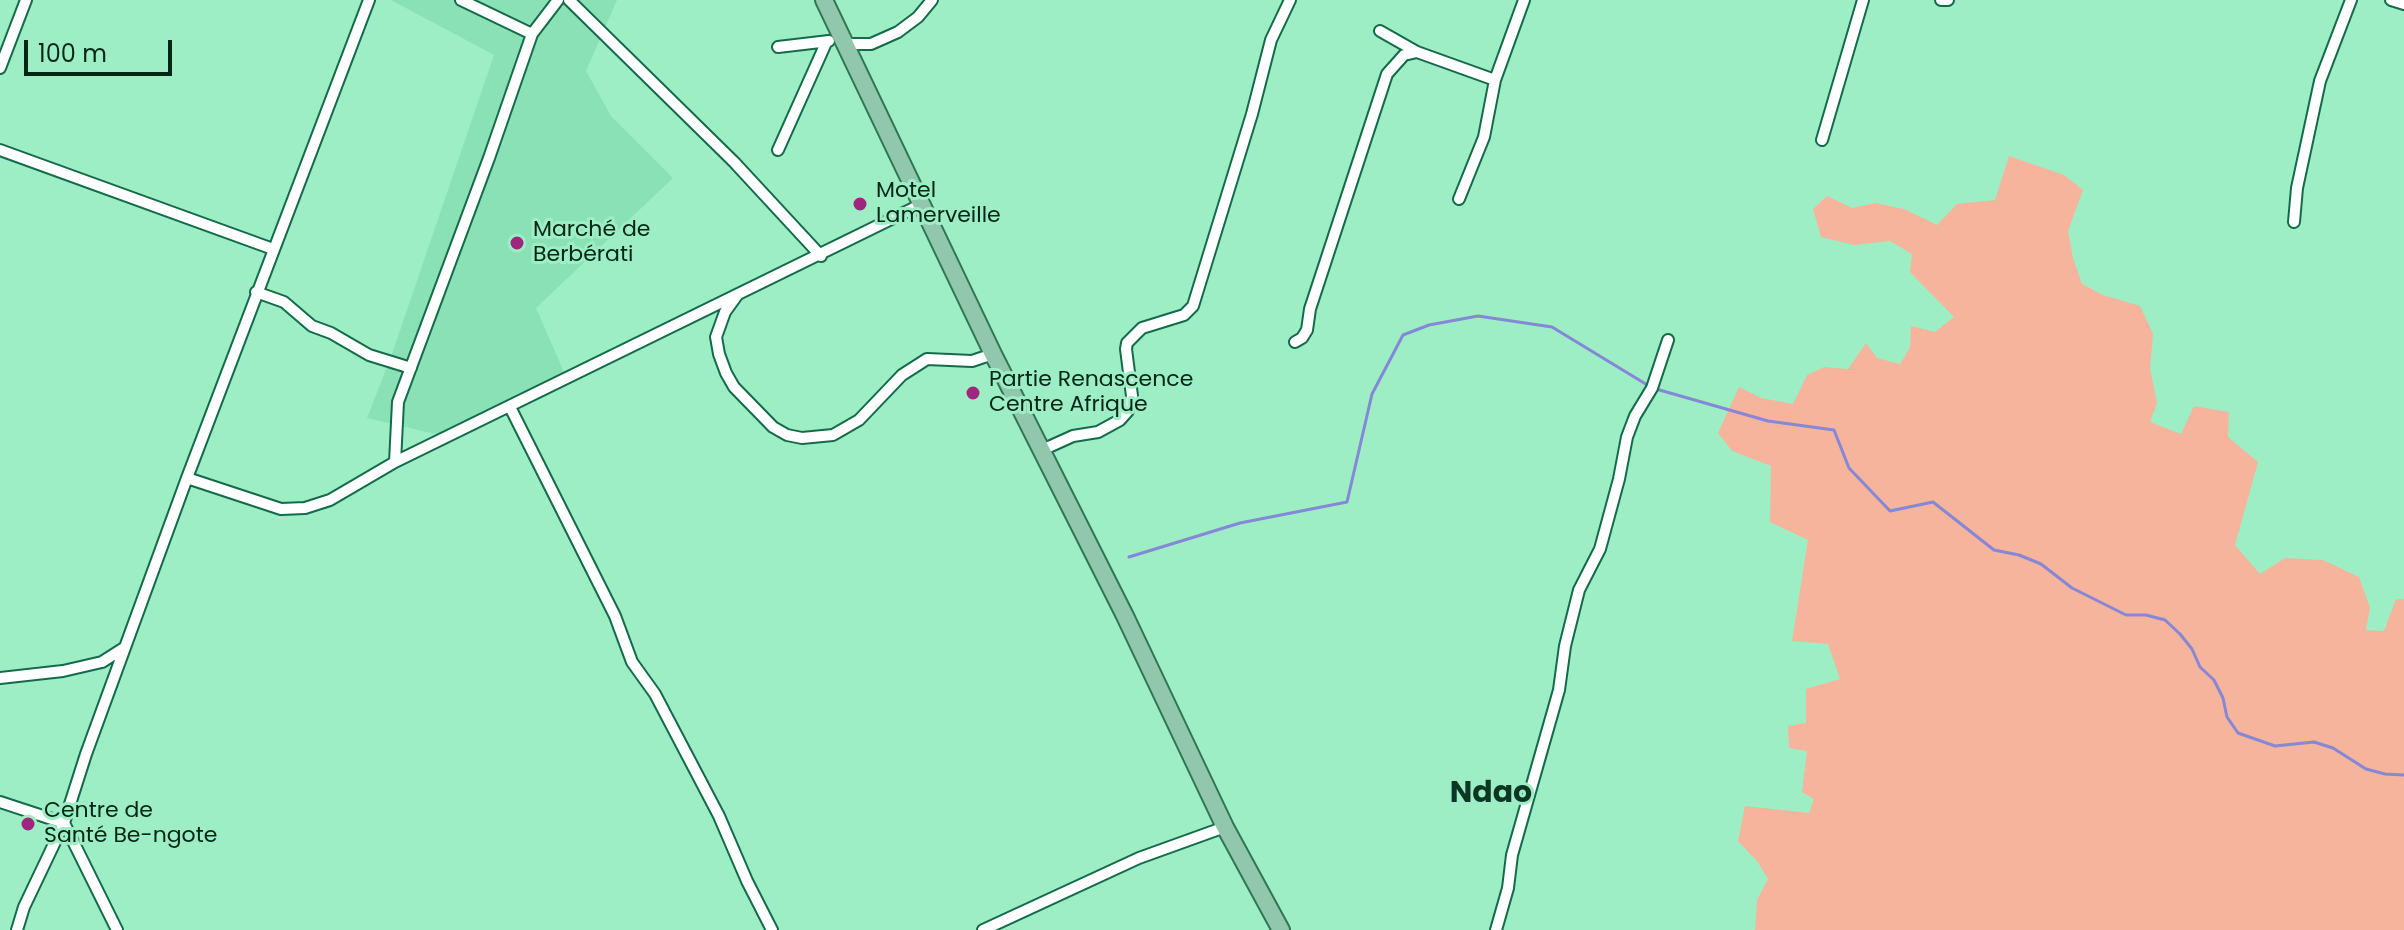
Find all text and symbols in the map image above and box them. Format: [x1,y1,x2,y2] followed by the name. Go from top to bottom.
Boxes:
[28,24,176,74] scale bar
[38,37,107,70] text: 100 m
[876,178,1001,230] place label: Motel Lamerveille
[851,195,869,213] marker: Motel Lamerveille
[533,217,650,268] place label: Marché de Berbérati
[508,234,526,252] marker: Marché de Berbérati
[989,367,1193,418] place label: Partie Renascence Centre Afrique
[964,384,982,402] marker: Partie Renascence Centre Afrique
[1450,776,1532,812] district label: Ndao
[44,798,217,850] place label: Centre de Santé Be-ngote
[19,815,37,833] marker: Centre de Santé Be-ngote

